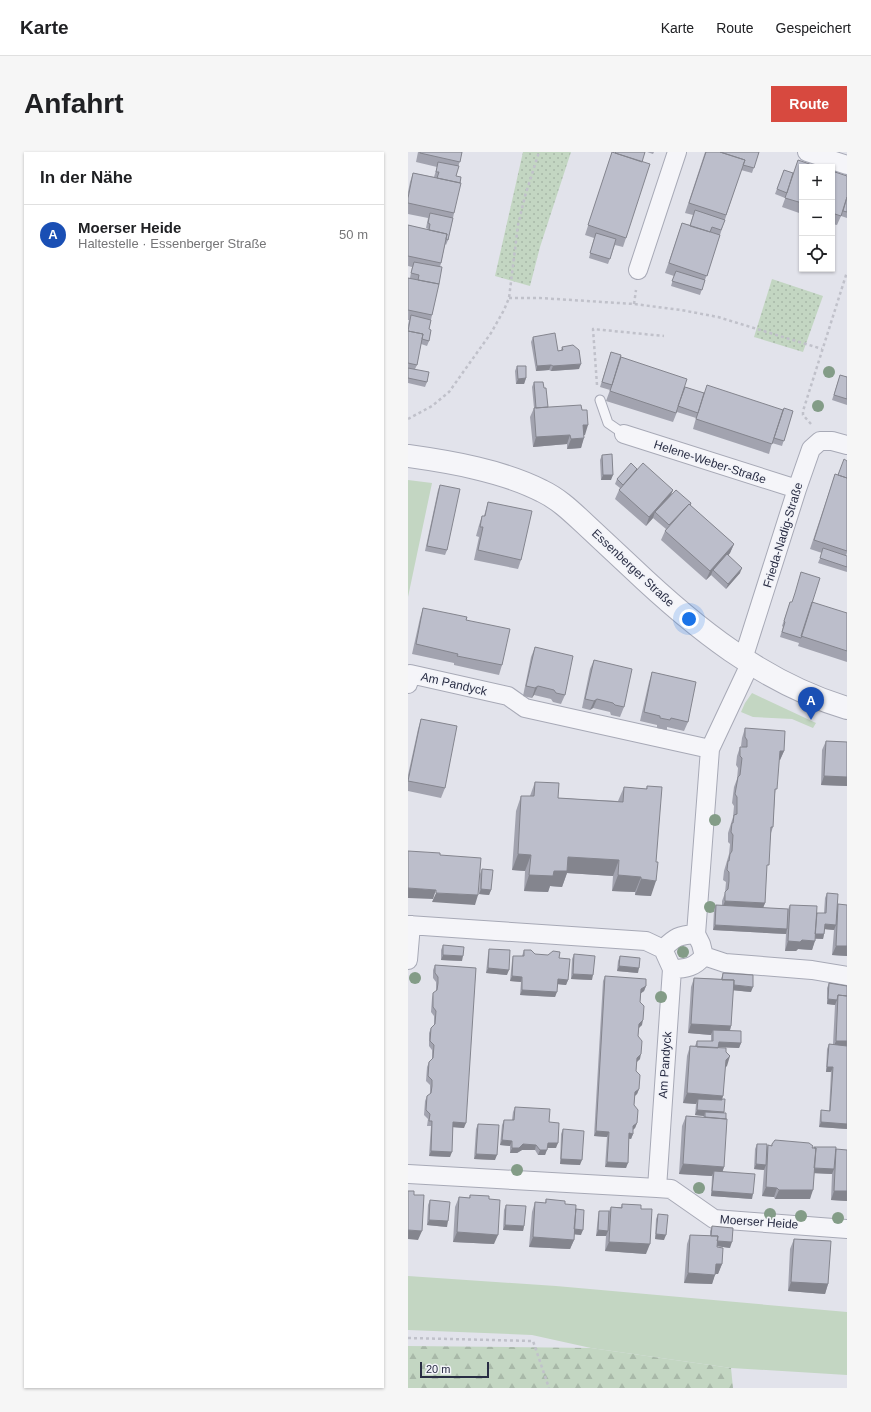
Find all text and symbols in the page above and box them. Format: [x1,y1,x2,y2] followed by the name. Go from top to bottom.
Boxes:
[20,17,69,38] text: Karte
[661,20,694,36] text: Karte
[716,20,754,36] text: Route
[776,20,851,36] text: Gespeichert
[771,86,847,122] button: Route
[24,88,124,119] text: Anfahrt
[799,164,835,272] map controls
[799,164,835,200] button: +
[40,168,133,187] text: In der Nähe
[799,200,835,236] button: −
[78,219,181,236] text: Moerser Heide
[48,227,58,242] text: A
[339,227,368,242] text: 50 m
[78,236,267,251] text: Haltestelle · Essenberger Straße
[799,236,835,272] button: locate
[652,437,768,487] street label: Helene-Weber-Straße
[760,480,806,589] street label: Frieda-Nadig-Straße
[589,526,677,610] street label: Essenberger Straße
[679,609,699,629] your location
[420,670,489,699] street label: Am Pandyck
[798,687,824,720] pin: A
[656,1030,674,1099] street label: Am Pandyck
[719,1212,799,1232] street label: Moerser Heide
[420,1360,489,1379] scale bar
[426,1363,450,1375] text: 20 m

